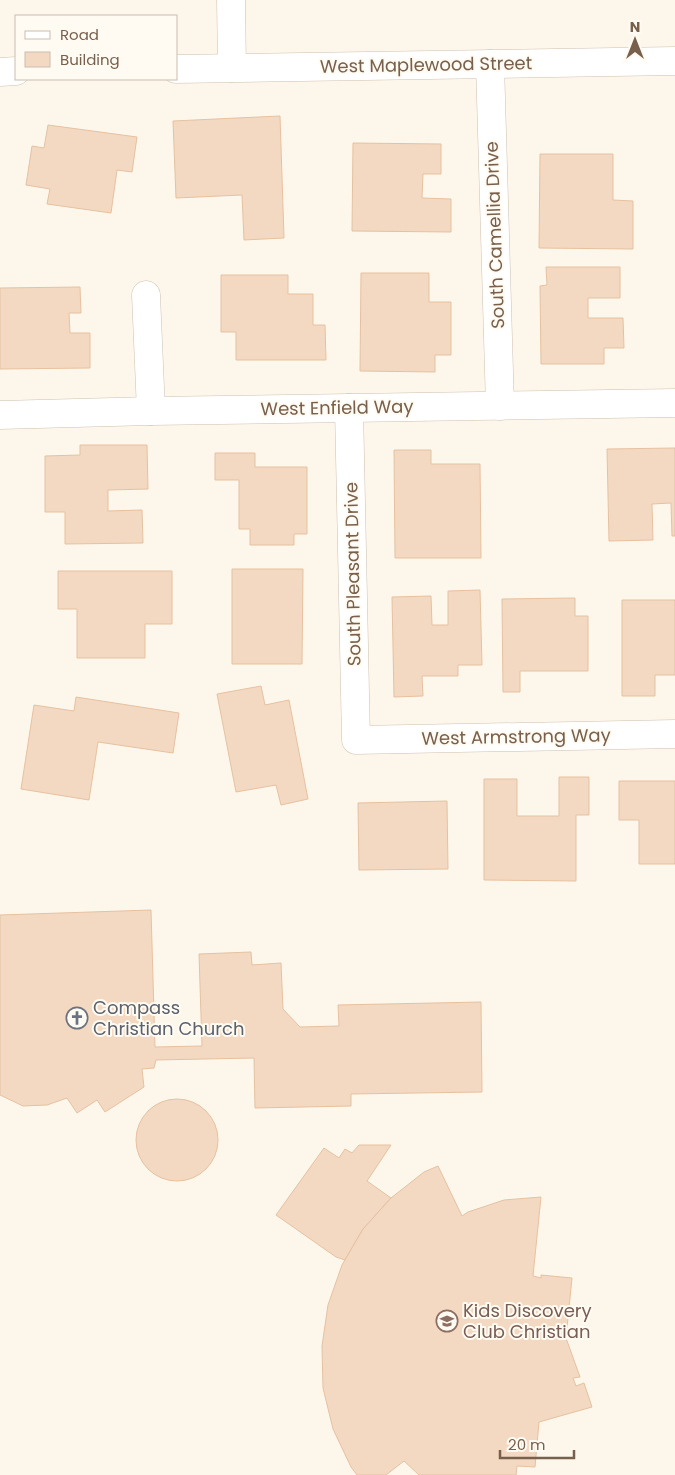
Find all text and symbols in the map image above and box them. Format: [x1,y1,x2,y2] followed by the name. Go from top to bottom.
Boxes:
[15,15,178,80] legend
[610,15,660,65] north arrow
[630,17,640,37] text: N
[60,24,99,45] text: Road
[60,49,120,70] text: Building
[320,50,532,79] street label: West Maplewood Street
[479,141,510,329] street label: South Camellia Drive
[260,394,414,421] street label: West Enfield Way
[338,482,367,666] street label: South Pleasant Drive
[421,722,611,751] street label: West Armstrong Way
[93,995,245,1041] place label: Compass Christian Church
[65,1006,89,1030] church icon: Compass Christian Church
[463,1298,592,1344] place label: Kids Discovery Club Christian
[435,1309,459,1333] school or university icon: Kids Discovery Club Christian
[500,1428,574,1460] scale bar
[508,1434,546,1455] text: 20 m

